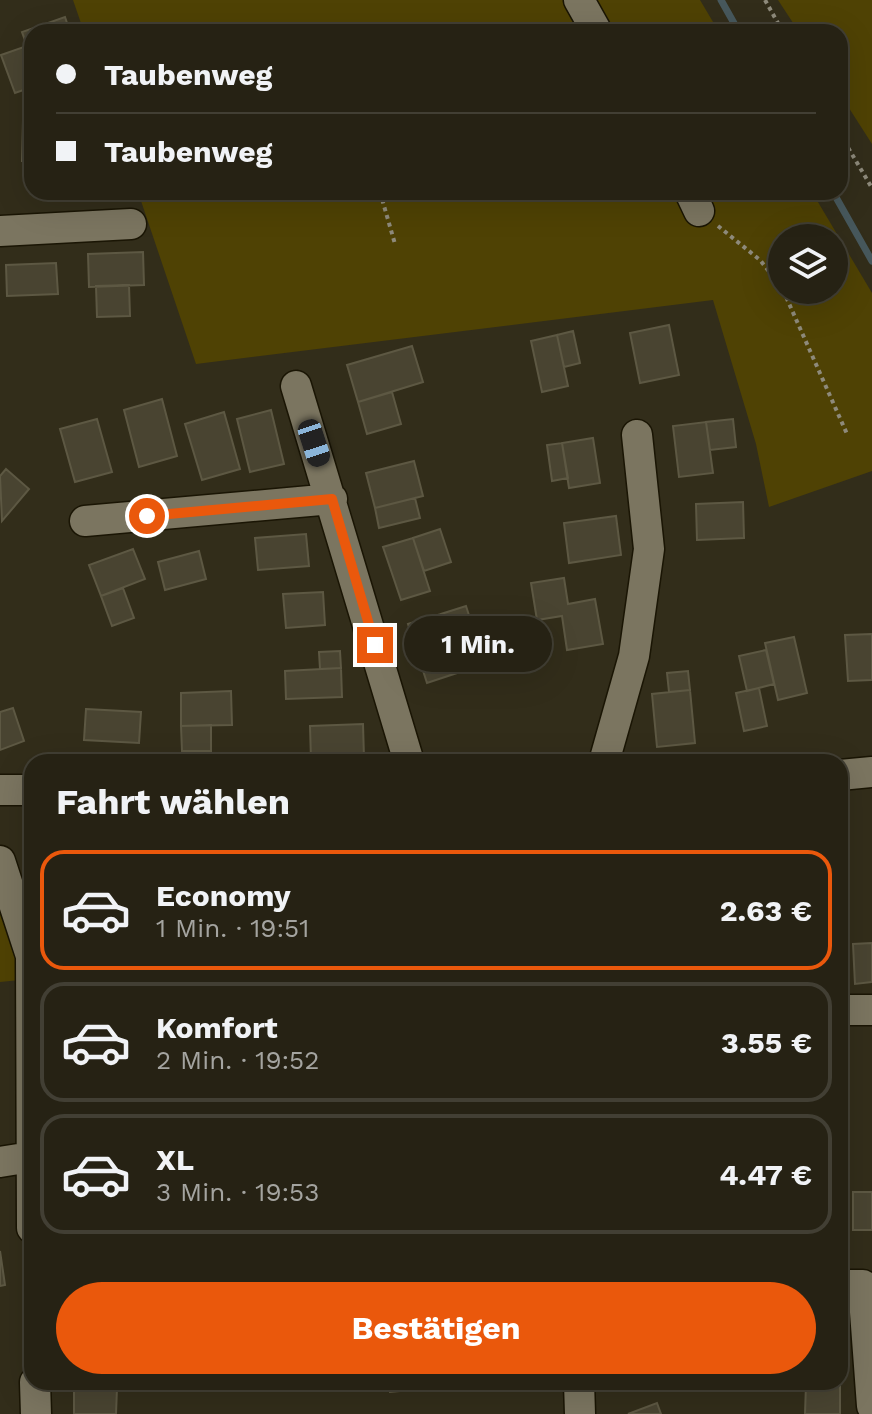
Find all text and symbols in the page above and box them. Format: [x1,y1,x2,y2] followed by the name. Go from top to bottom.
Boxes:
[104,57,272,92] text: Taubenweg
[104,134,272,169] text: Taubenweg
[768,224,848,304] map controls
[768,224,848,304] button: layers
[295,416,333,470] car
[129,498,165,534] route start
[403,617,551,673] callout: 1 Min.
[357,627,393,663] route end
[441,629,515,659] text: 1 Min.
[56,781,290,823] text: Fahrt wählen
[60,874,132,946] icon: car
[156,878,291,913] text: Economy
[720,893,812,928] text: 2.63 €
[156,913,309,943] text: 1 Min. · 19:51
[60,1006,132,1078] icon: car
[156,1010,278,1045] text: Komfort
[721,1025,812,1060] text: 3.55 €
[156,1045,319,1075] text: 2 Min. · 19:52
[60,1138,132,1210] icon: car
[156,1142,194,1177] text: XL
[719,1157,812,1192] text: 4.47 €
[156,1177,319,1207] text: 3 Min. · 19:53
[56,1282,816,1374] button: Bestätigen

